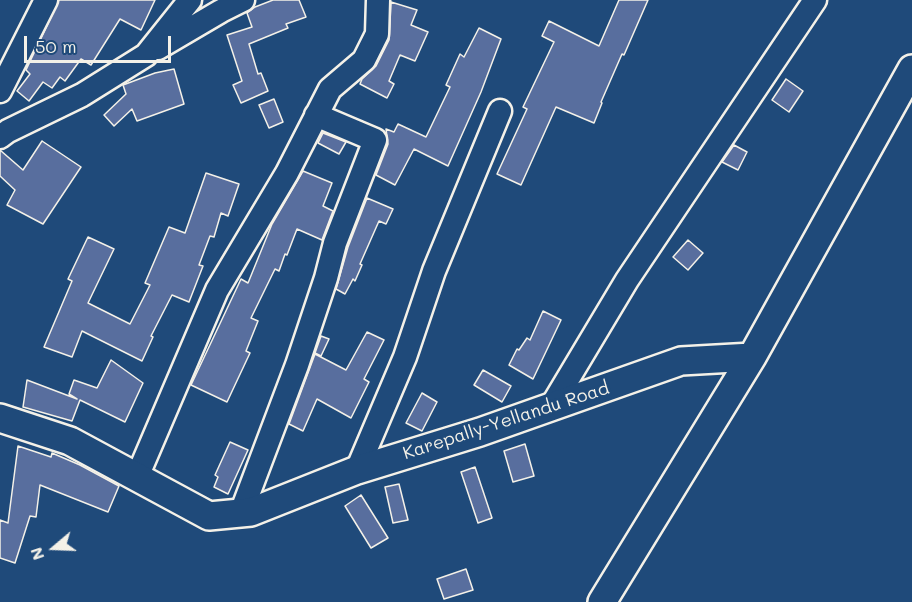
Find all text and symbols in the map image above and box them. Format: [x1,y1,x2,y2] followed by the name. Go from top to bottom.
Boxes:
[27,24,174,62] scale bar
[35,34,77,58] text: 50 m
[400,377,612,465] street label: Karepally-Yellandu Road
[24,518,84,578] north arrow
[25,545,48,563] text: N

